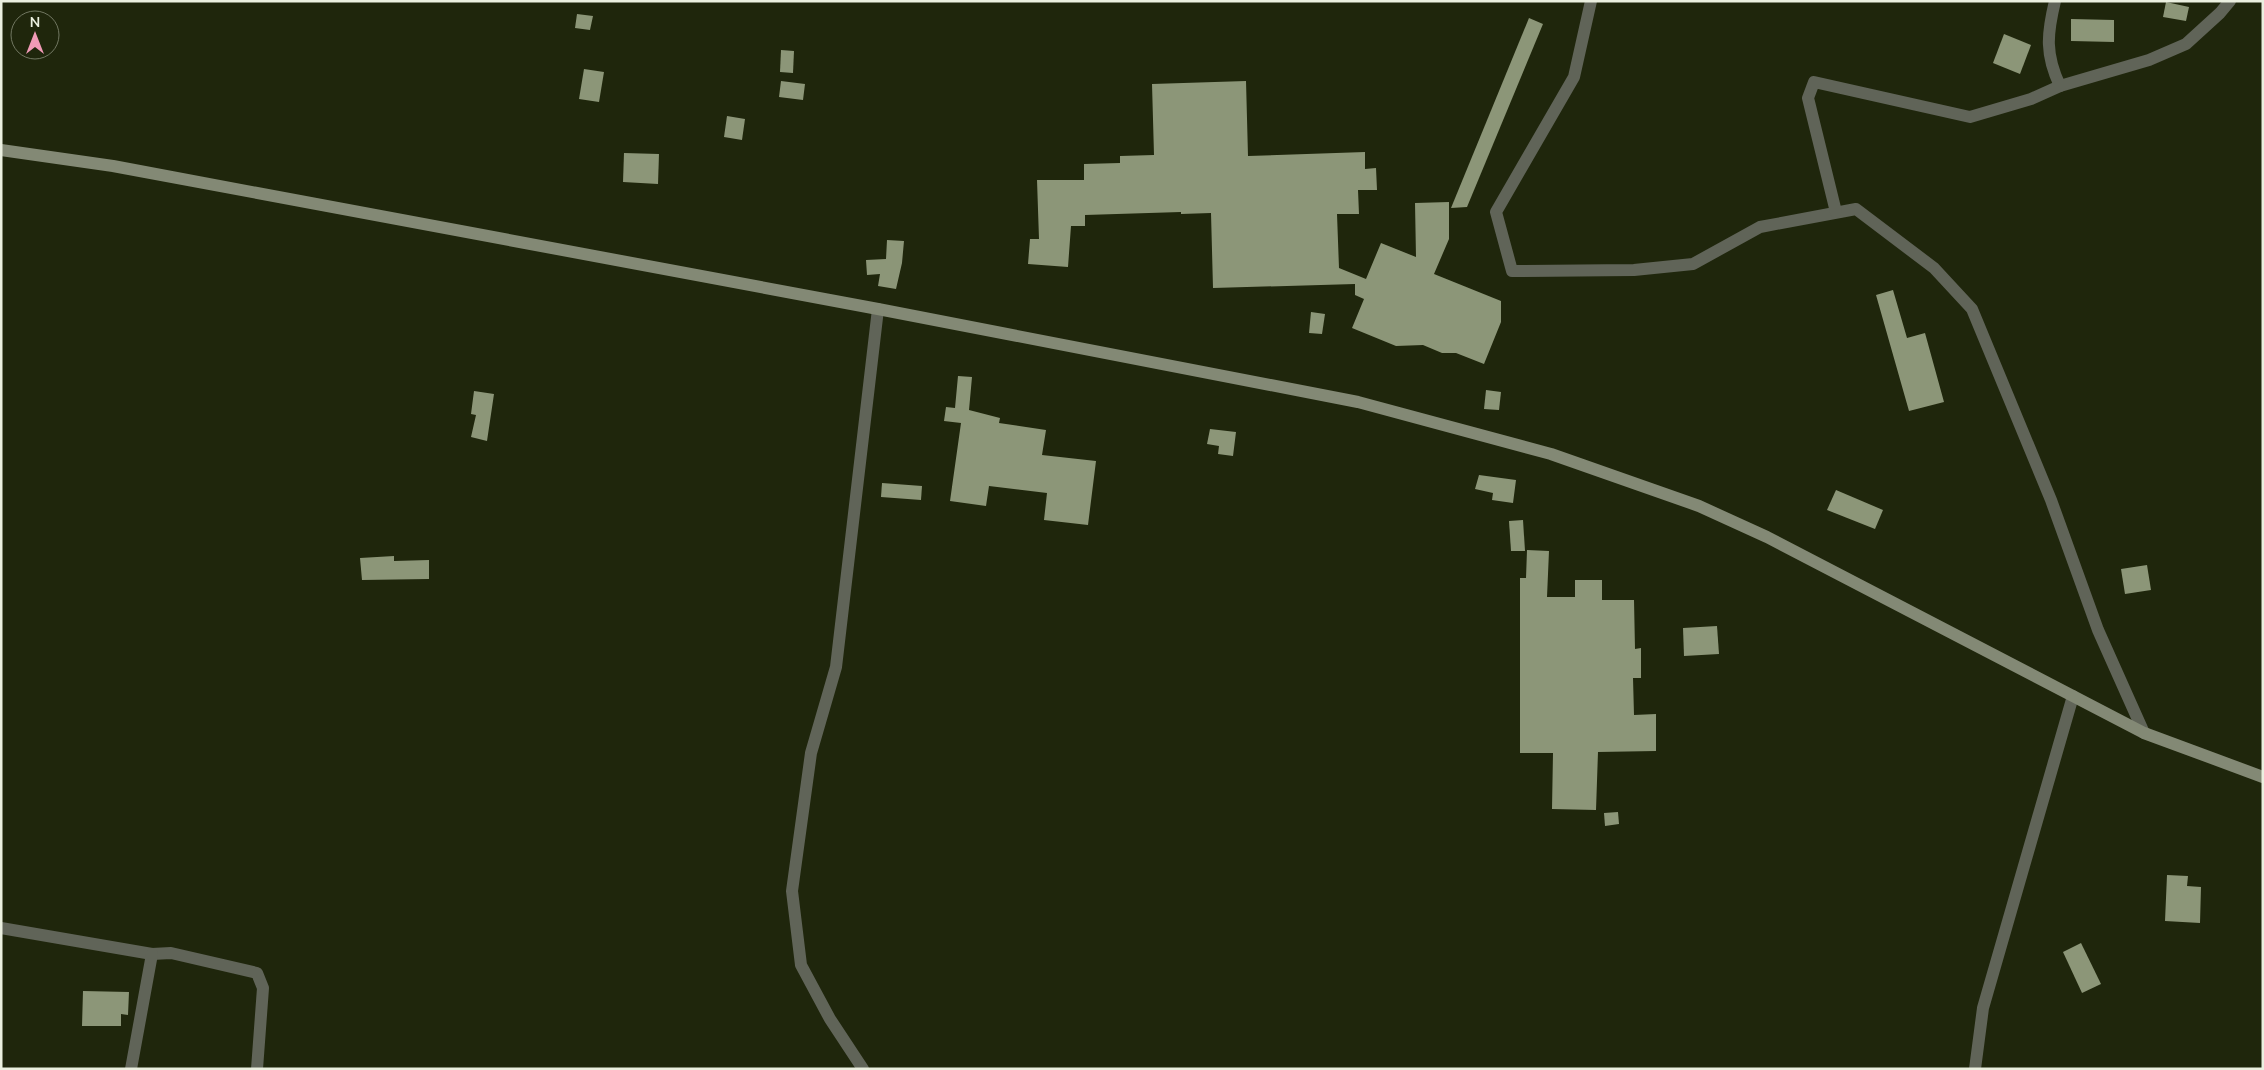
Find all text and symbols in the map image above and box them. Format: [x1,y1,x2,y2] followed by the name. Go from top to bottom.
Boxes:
[10,10,60,60] north arrow
[30,13,40,32] text: N

